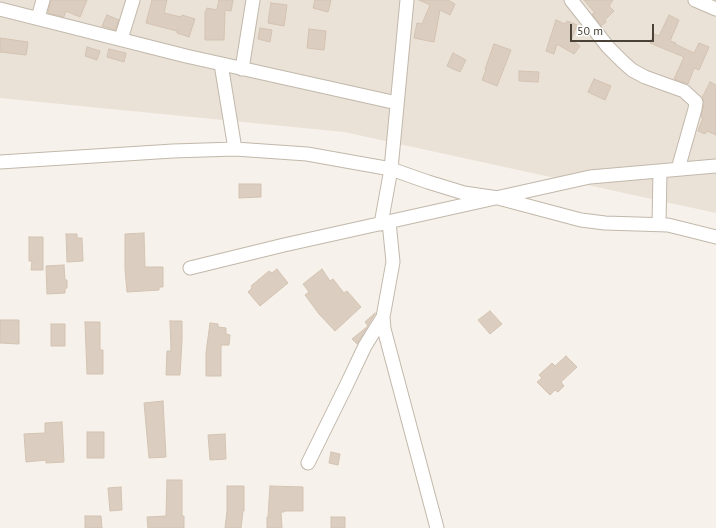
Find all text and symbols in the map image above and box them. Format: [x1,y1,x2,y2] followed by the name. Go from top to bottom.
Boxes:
[572,16,656,42] scale bar
[577,23,603,38] text: 50 m

